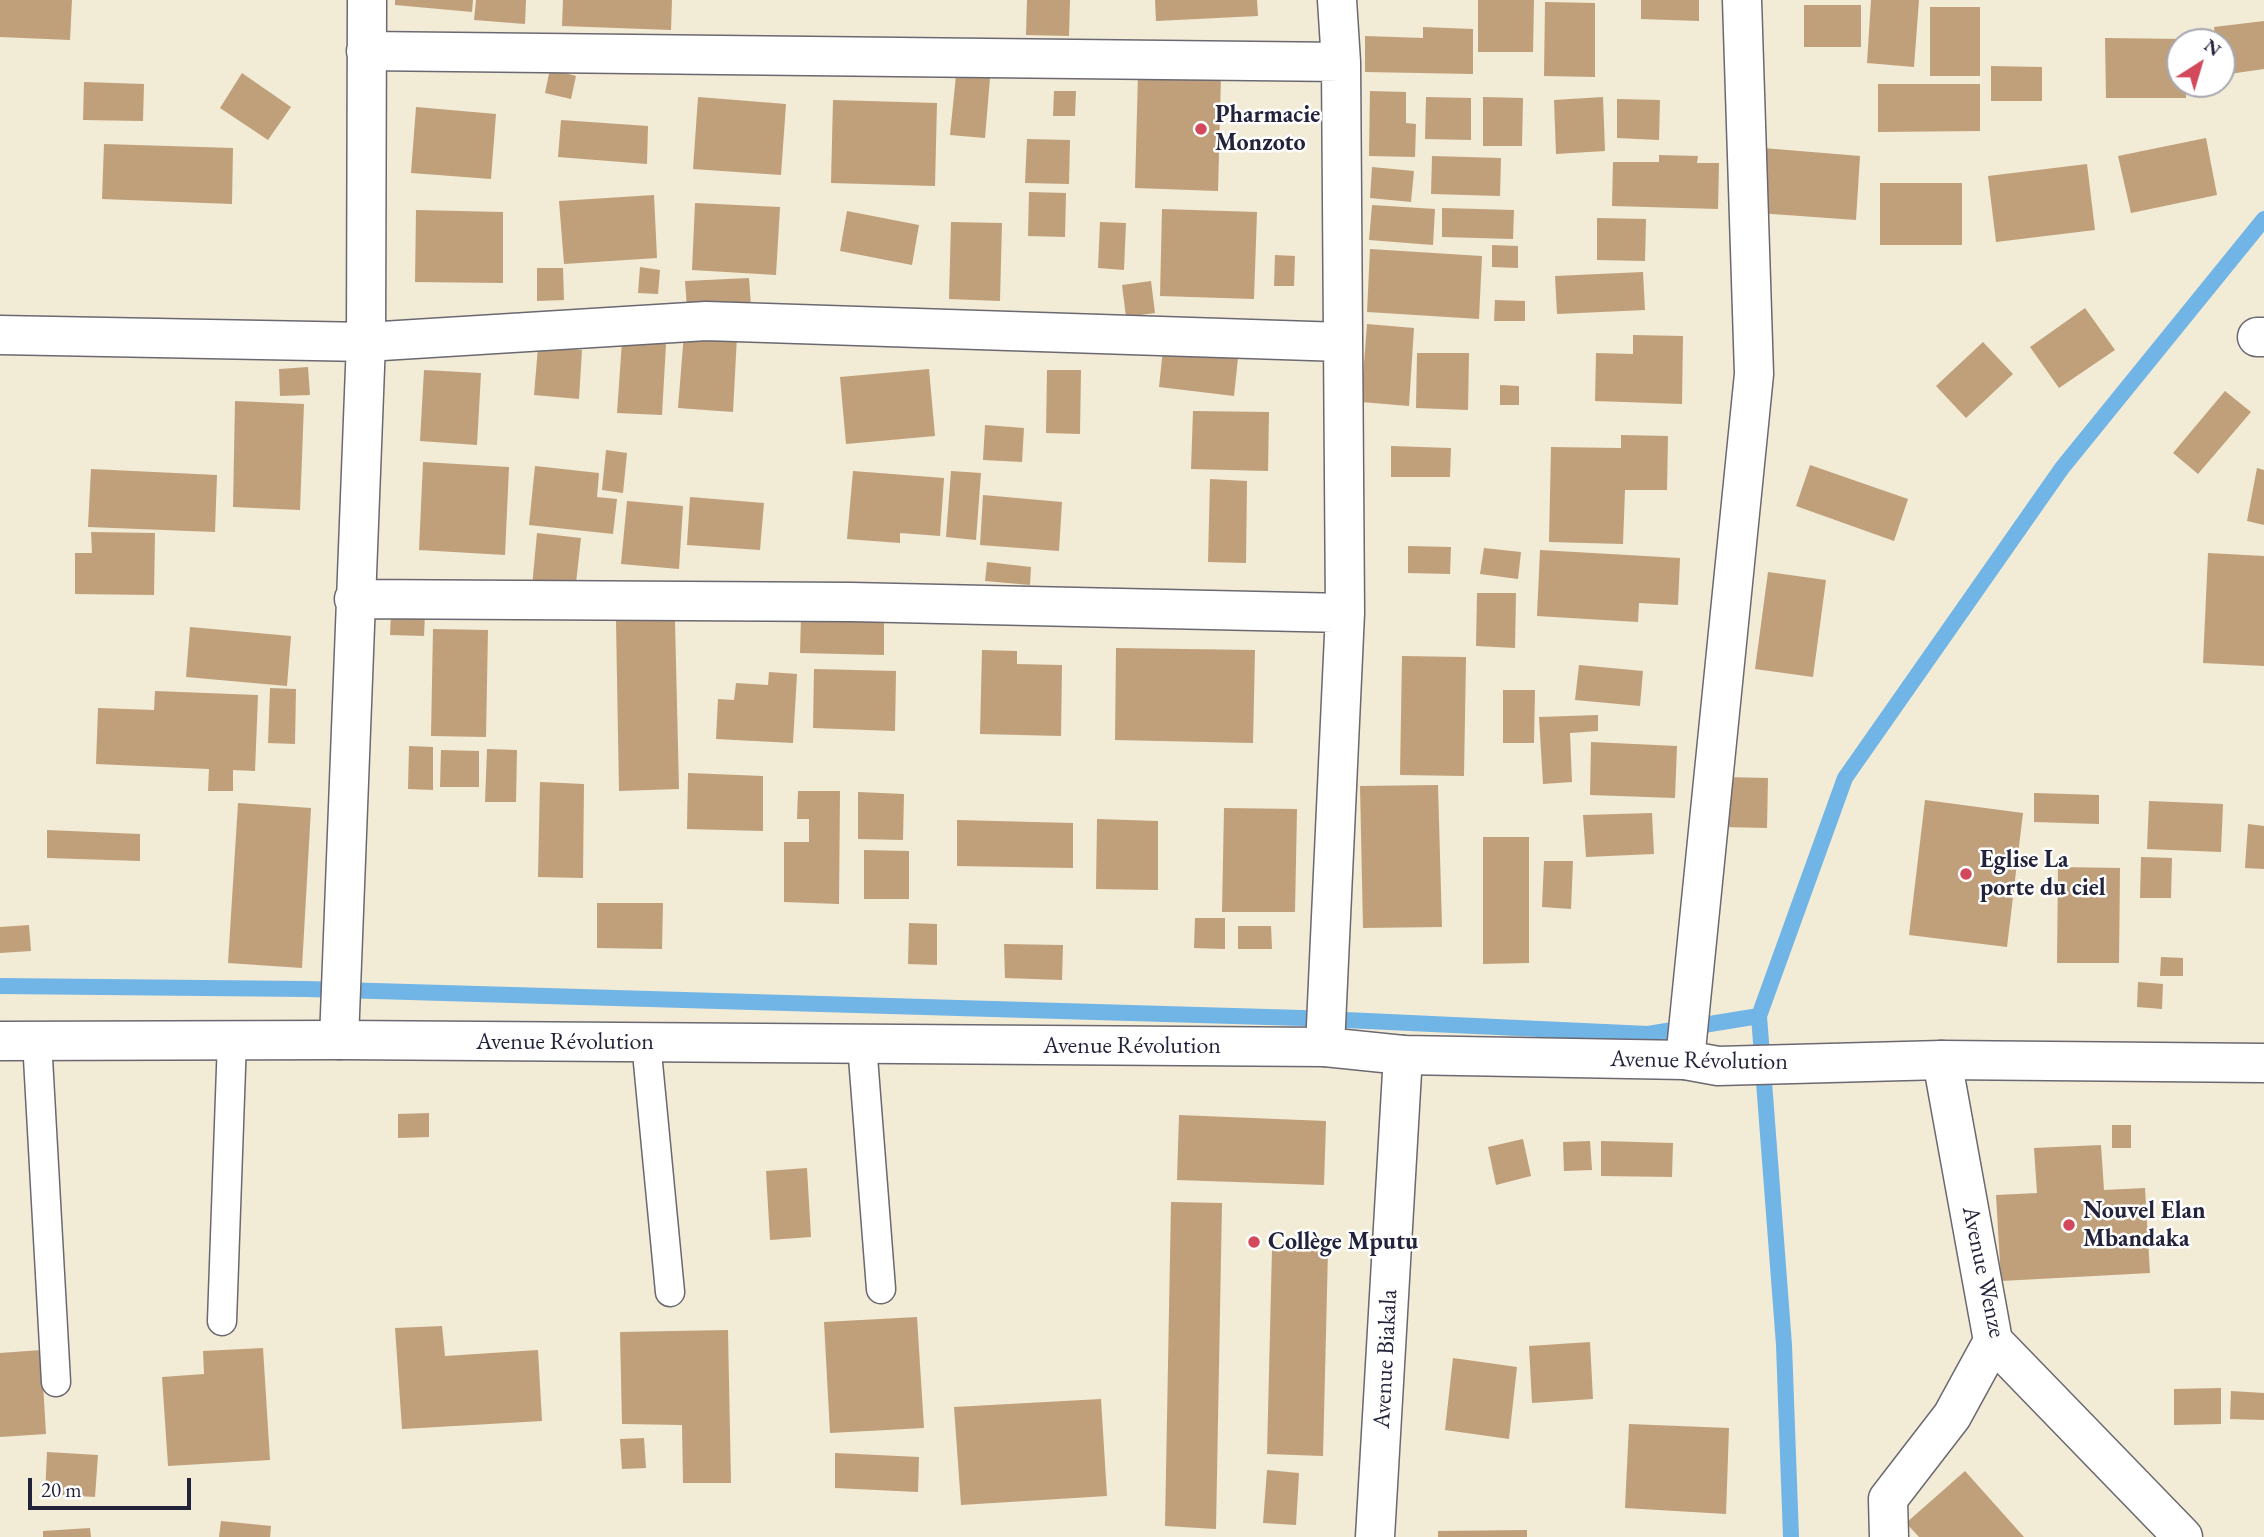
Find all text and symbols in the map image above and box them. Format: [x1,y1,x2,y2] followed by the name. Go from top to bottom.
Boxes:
[2166,28,2236,98] north arrow
[2199,33,2226,62] text: N
[1215,101,1320,157] place label: Pharmacie Monzoto
[1193,121,1209,137] marker: Pharmacie Monzoto
[1980,846,2106,902] place label: Eglise La porte du ciel
[1958,866,1974,882] marker: Eglise La porte du ciel
[476,1028,654,1056] street label: Avenue Révolution
[1043,1032,1221,1060] street label: Avenue Révolution
[1610,1045,1788,1077] street label: Avenue Révolution
[2083,1197,2206,1253] place label: Nouvel Elan Mbandaka
[1955,1204,2011,1340] street label: Avenue Wenze
[2061,1217,2077,1233] marker: Nouvel Elan Mbandaka
[1268,1228,1418,1256] place label: Collège Mputu
[1246,1234,1262,1250] marker: Collège Mputu
[1368,1289,1404,1429] street label: Avenue Biakala
[32,1464,194,1508] scale bar
[41,1476,82,1503] text: 20 m

